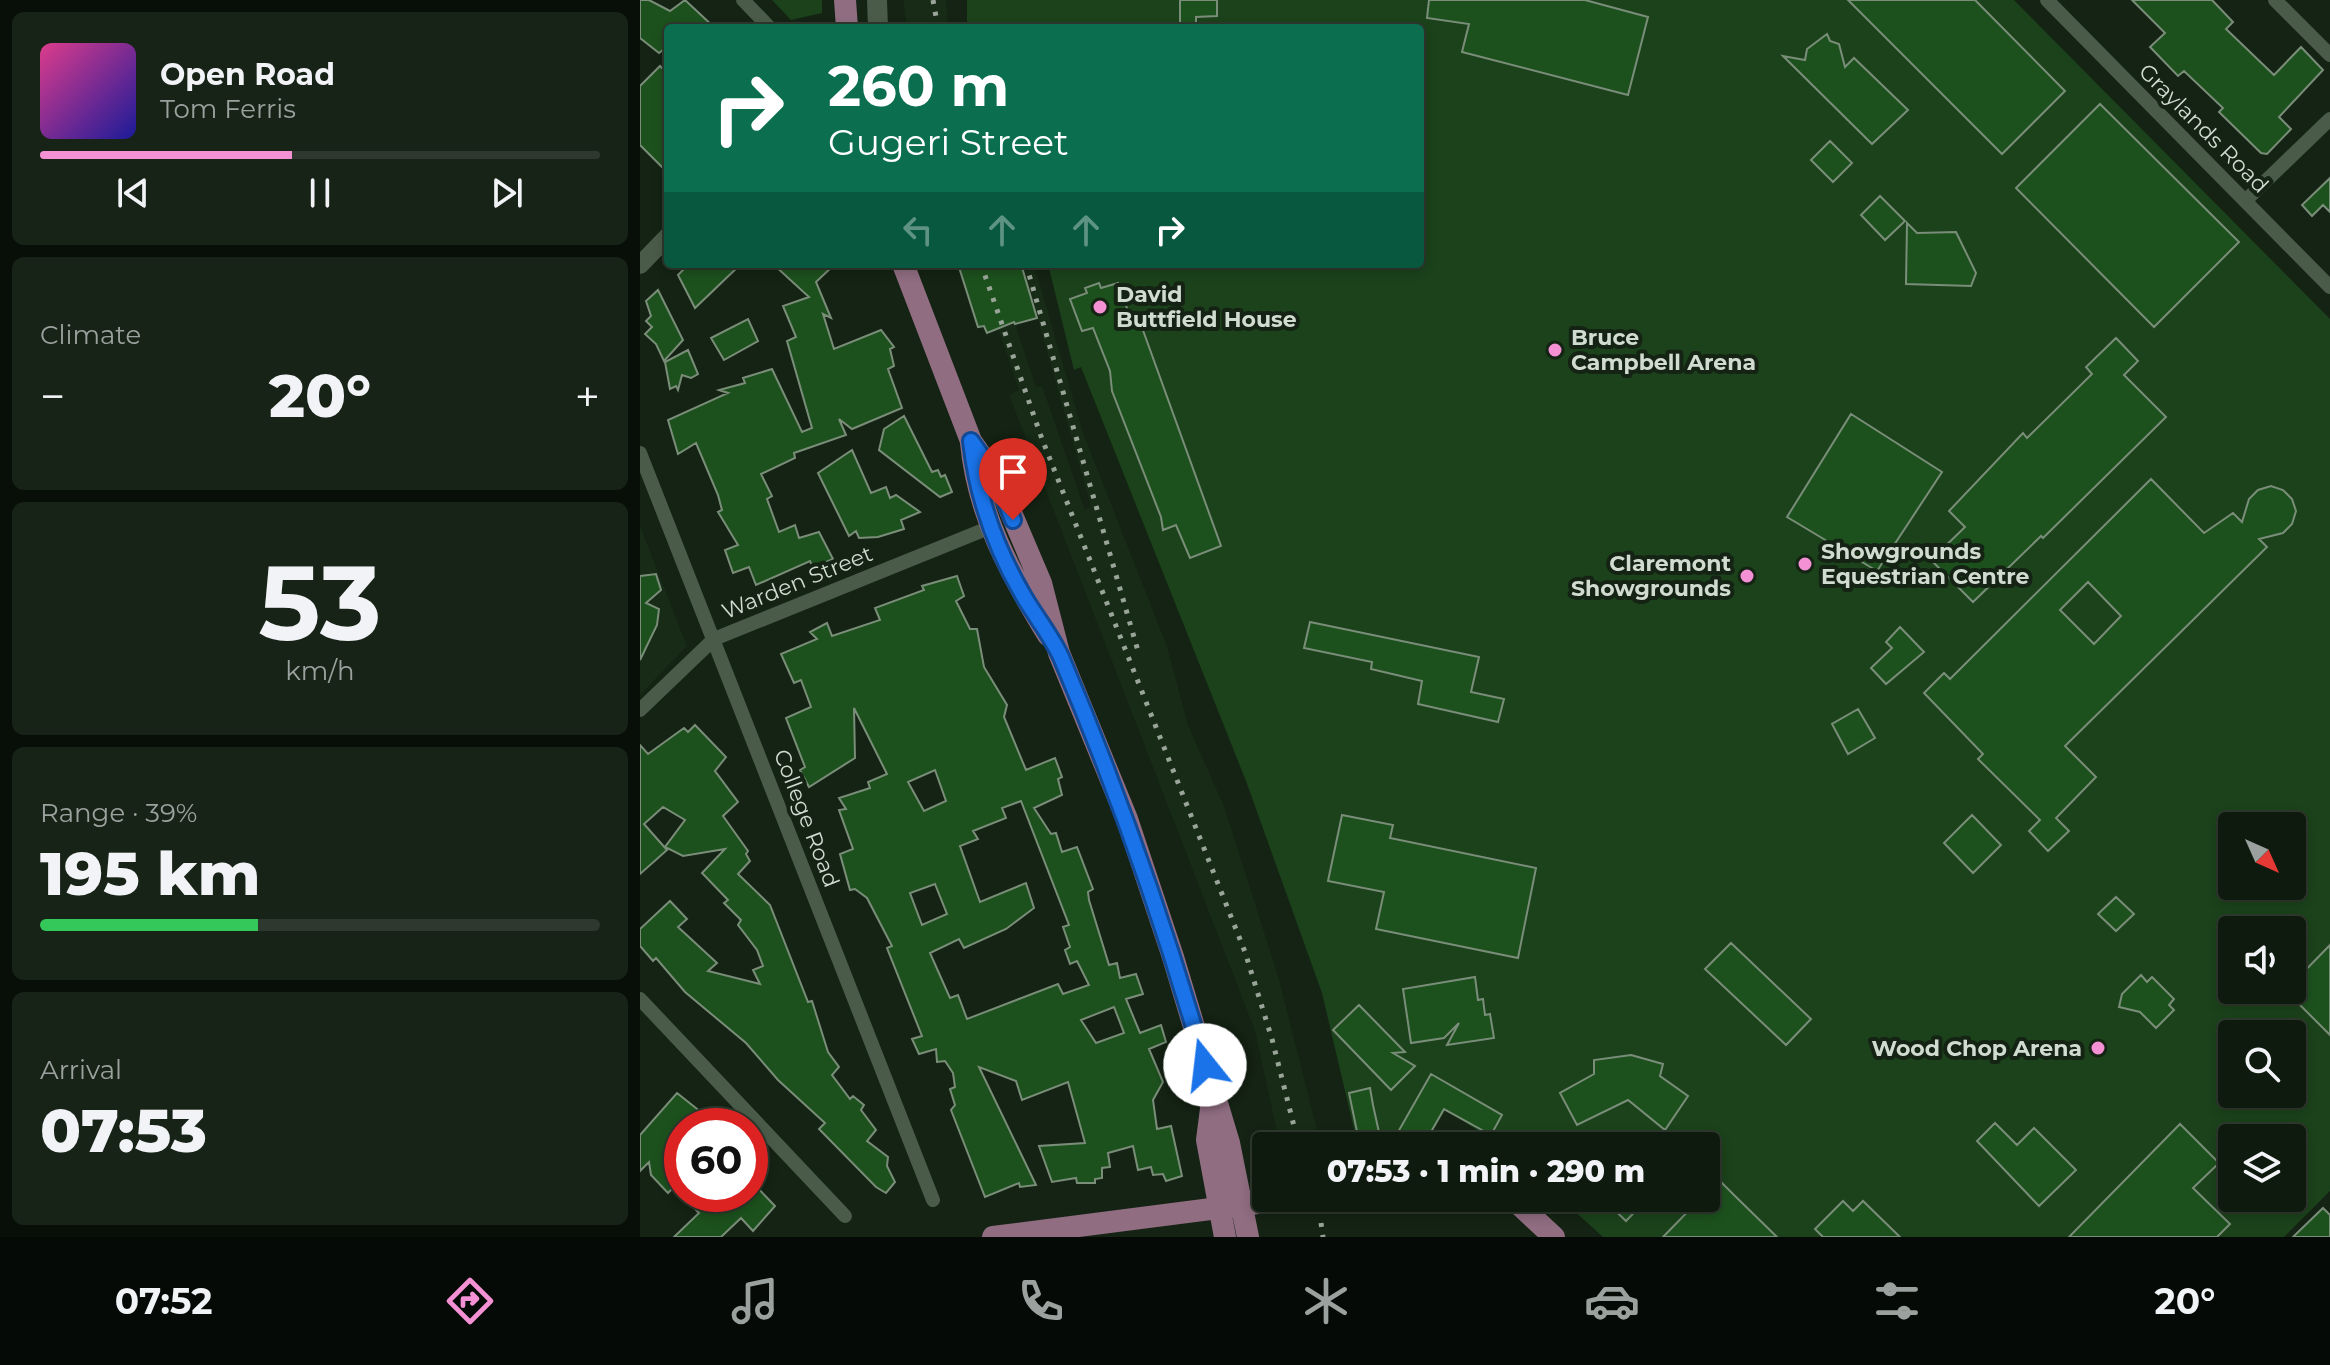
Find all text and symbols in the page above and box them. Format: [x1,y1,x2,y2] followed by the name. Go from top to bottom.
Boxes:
[828,52,1009,120] text: 260 m
[160,56,335,93] text: Open Road
[696,56,800,160] icon: right
[2133,58,2274,199] street label: Graylands Road
[160,93,296,125] text: Tom Ferris
[828,120,1069,164] text: Gugeri Street
[111,171,155,215] icon: previous
[298,171,342,215] icon: pause
[485,171,529,215] icon: next
[896,208,940,252] icon: left
[980,208,1024,252] icon: ahead
[1064,208,1108,252] icon: ahead
[1148,208,1192,252] icon: right
[1116,281,1297,333] place label: David Buttfield House
[1091,298,1109,316] marker: David Buttfield House
[40,319,141,351] text: Climate
[1571,324,1756,376] place label: Bruce Campbell Arena
[1546,341,1564,359] marker: Bruce Campbell Arena
[269,359,371,432] text: 20°
[40,369,65,423] text: −
[575,369,600,423] text: +
[979,438,1047,520] pin
[991,450,1035,494] icon: arrive
[1821,538,2030,590] place label: Showgrounds Equestrian Centre
[259,539,381,666] text: 53
[718,540,877,625] street label: Warden Street
[1571,550,1731,602] place label: Claremont Showgrounds
[1796,555,1814,573] marker: Showgrounds Equestrian Centre
[1738,567,1756,585] marker: Claremont Showgrounds
[285,655,355,687] text: km/h
[768,745,845,891] street label: College Road
[40,797,197,829] text: Range · 39%
[2218,812,2306,900] north arrow
[2218,812,2306,1212] map controls
[40,837,260,910] text: 195 km
[2218,916,2306,1004] button: sound
[2218,1020,2306,1108] button: search
[1163,1023,1247,1107] position arrow
[1872,1035,2082,1062] place label: Wood Chop Arena
[2089,1039,2107,1057] marker: Wood Chop Arena
[40,1054,122,1086] text: Arrival
[40,1094,207,1167] text: 07:53
[664,1108,768,1212] speed limit sign: 60
[2218,1124,2306,1212] button: layers
[1327,1153,1645,1190] text: 07:53 · 1 min · 290 m
[442,1273,498,1329] icon: directions
[727,1273,783,1329] icon: music
[1013,1273,1069,1329] icon: phone
[1298,1273,1354,1329] icon: climate
[1584,1273,1640,1329] icon: car
[1869,1273,1925,1329] icon: filters
[115,1279,213,1323] text: 07:52
[2154,1279,2215,1323] text: 20°

